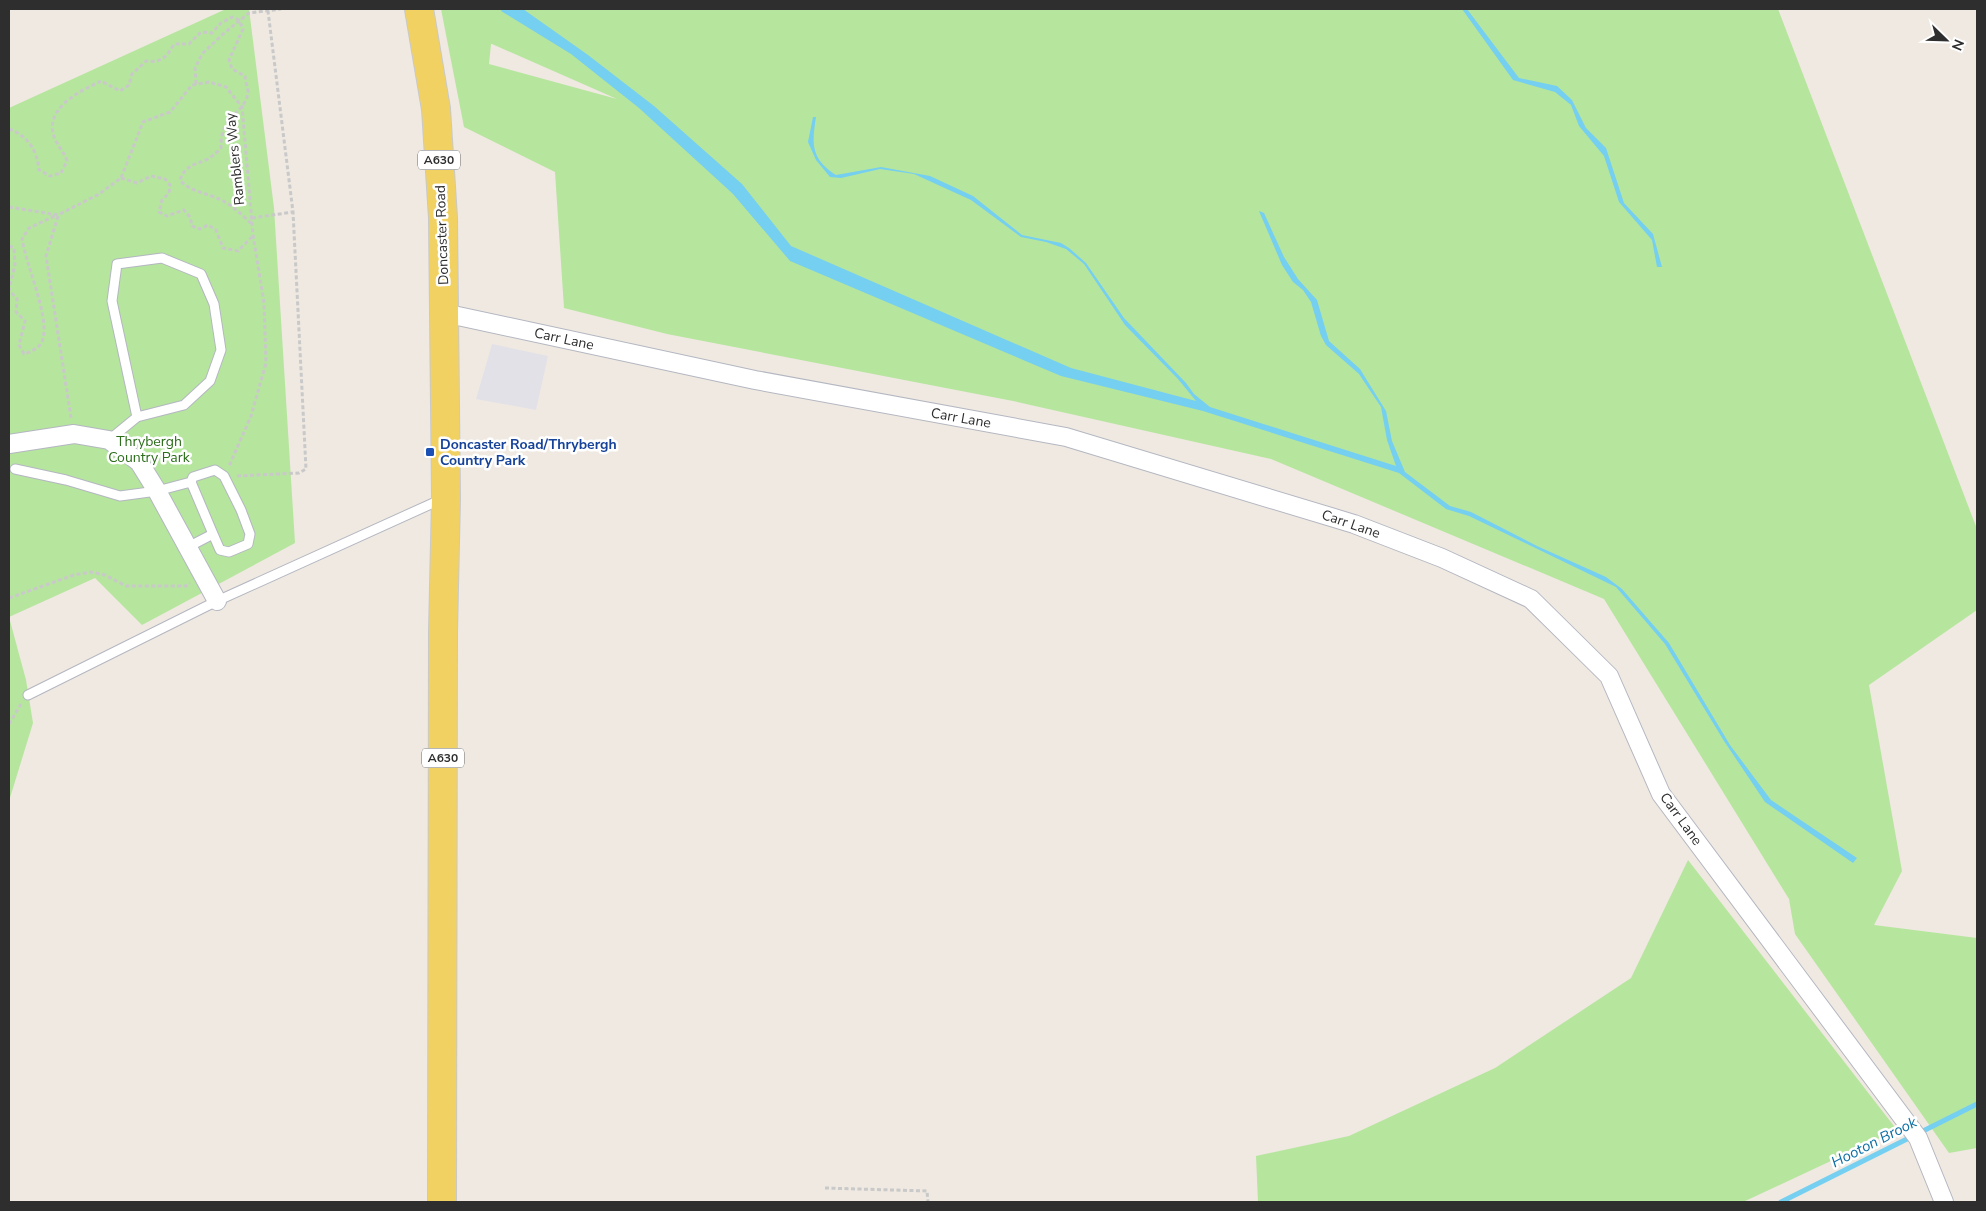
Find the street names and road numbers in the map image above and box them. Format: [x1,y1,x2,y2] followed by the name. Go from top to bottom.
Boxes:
[221,111,249,206] street label: Ramblers Way
[418,150,460,170] road number: A630
[431,185,453,285] street label: Doncaster Road
[532,323,596,355] street label: Carr Lane
[929,403,993,433] street label: Carr Lane
[1319,505,1383,543] street label: Carr Lane
[422,748,464,768] road number: A630
[1655,789,1707,849] street label: Carr Lane

